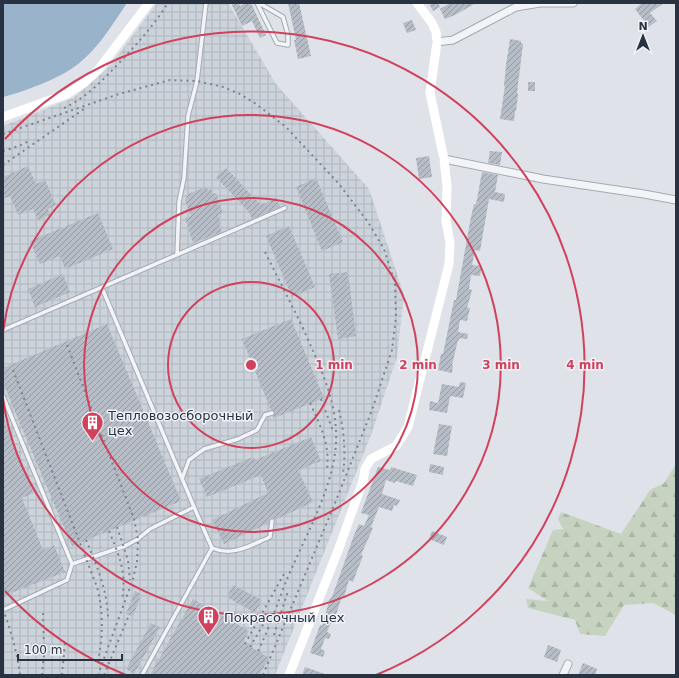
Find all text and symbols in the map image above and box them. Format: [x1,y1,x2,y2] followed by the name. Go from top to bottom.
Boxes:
[623,16,663,56] north arrow
[638,20,648,33] text: N
[244,358,258,372] centre of rings
[315,358,353,372] text: 1 min
[399,358,437,372] text: 2 min
[482,358,520,372] text: 3 min
[566,358,604,372] text: 4 min
[107,408,253,438] place label: Тепловозосборочный цех
[79,409,105,442] building icon: Тепловозосборочный цех
[196,604,222,637] building icon: Покрасочный цех
[224,610,345,625] place label: Покрасочный цех
[18,636,122,662] scale bar
[24,643,62,657] text: 100 m

